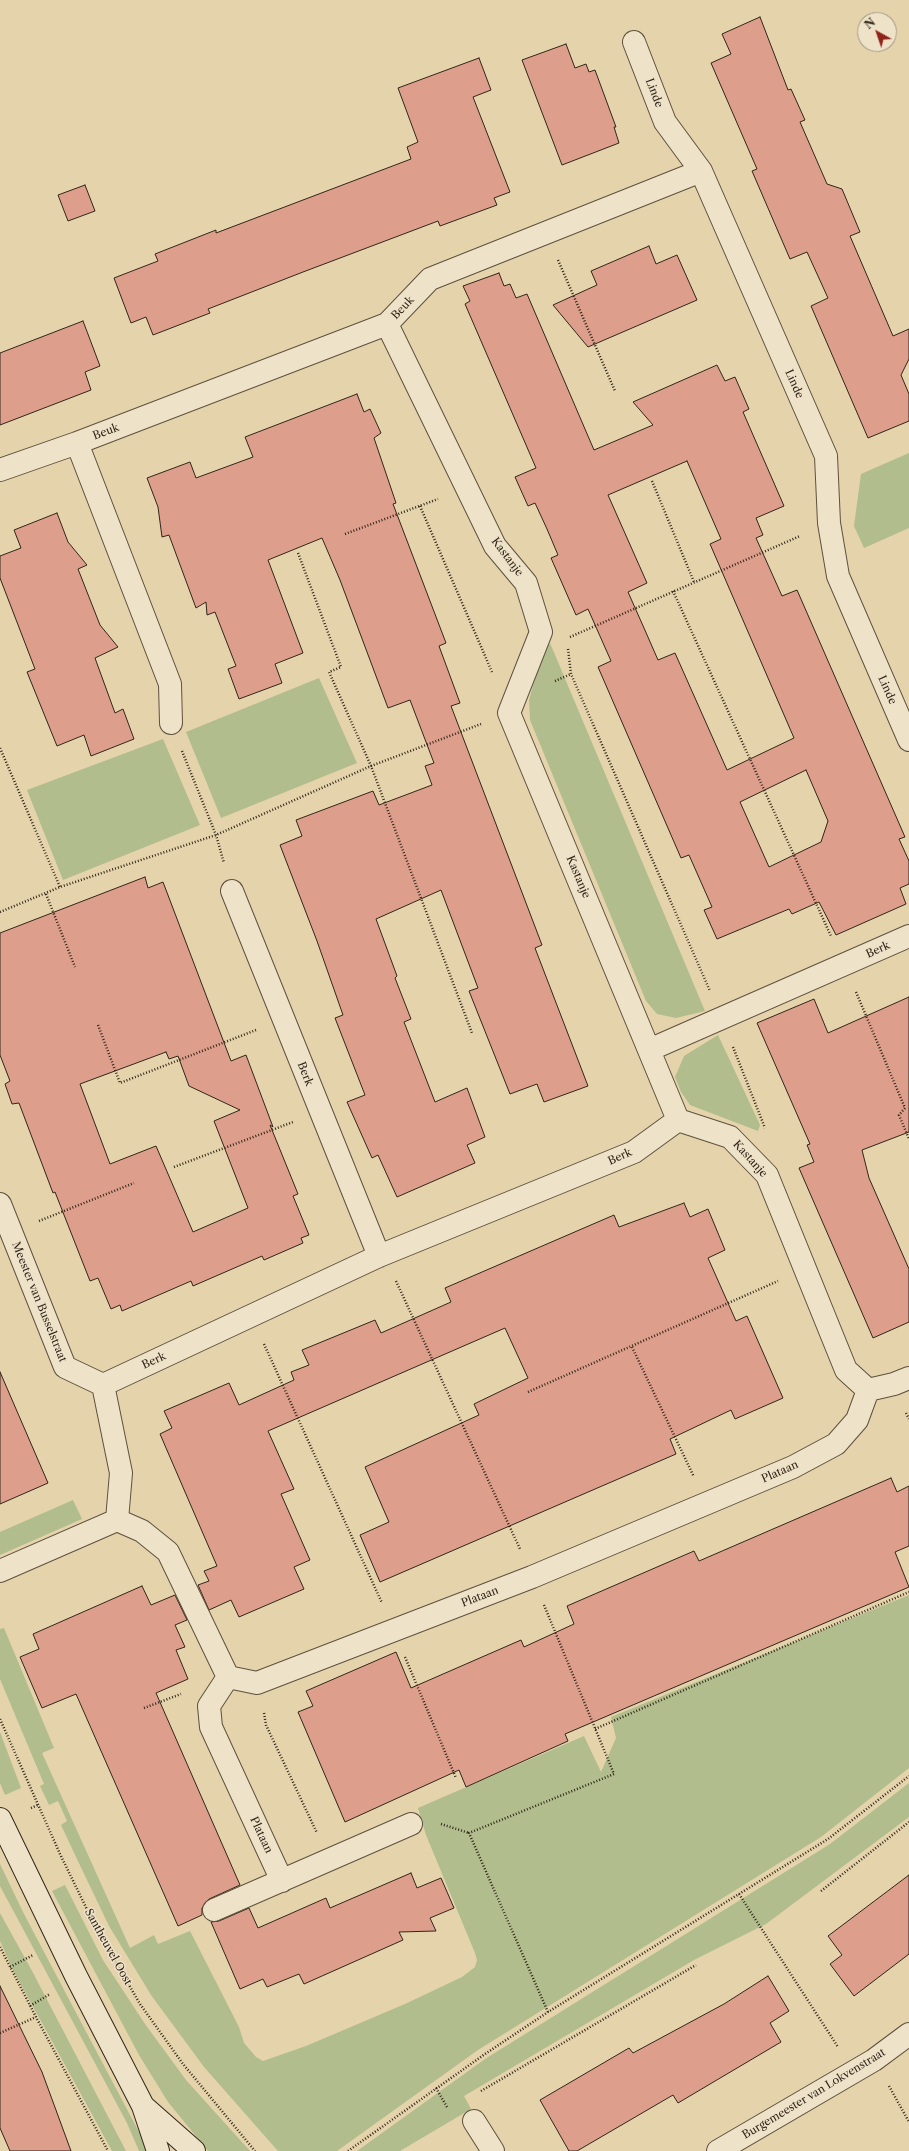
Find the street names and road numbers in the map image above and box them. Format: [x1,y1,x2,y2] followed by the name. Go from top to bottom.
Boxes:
[642,76,666,110] street label: Linde
[389,294,417,322] street label: Beuk
[782,367,806,401] street label: Linde
[91,421,121,443] street label: Beuk
[488,535,526,579] street label: Kastanje
[875,673,899,707] street label: Linde
[563,854,593,900] street label: Kastanje
[864,939,892,961] street label: Berk
[294,1060,316,1088] street label: Berk
[730,1138,770,1180] street label: Kastanje
[606,1146,634,1168] street label: Berk
[9,1240,69,1364] street label: Meester van Busselstraat
[140,1350,168,1372] street label: Berk
[760,1458,800,1486] street label: Plataan
[460,1584,500,1610] street label: Plataan
[247,1815,275,1855] street label: Plataan
[82,1906,134,1988] street label: Santheuvel Oost
[740,2046,888,2142] street label: Burgemeester van Lokvenstraat

